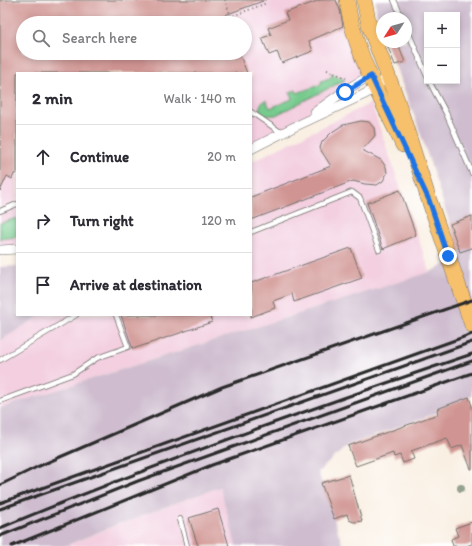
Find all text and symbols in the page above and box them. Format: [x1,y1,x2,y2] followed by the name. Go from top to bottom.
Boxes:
[376,12,412,48] north arrow
[424,12,460,84] map controls
[424,12,460,48] button: +
[16,16,252,60] search box
[30,27,52,49] icon: search
[62,29,137,47] text: Search here
[424,48,460,84] button: −
[336,83,354,101] route start
[32,88,72,108] text: 2 min
[164,91,236,106] text: Walk · 140 m
[32,146,54,168] icon: ahead
[70,148,129,166] text: Continue
[207,149,236,164] text: 20 m
[32,210,54,232] icon: right
[70,212,134,230] text: Turn right
[201,213,236,228] text: 120 m
[439,247,457,265] route end
[32,274,54,296] icon: arrive
[70,276,202,294] text: Arrive at destination

